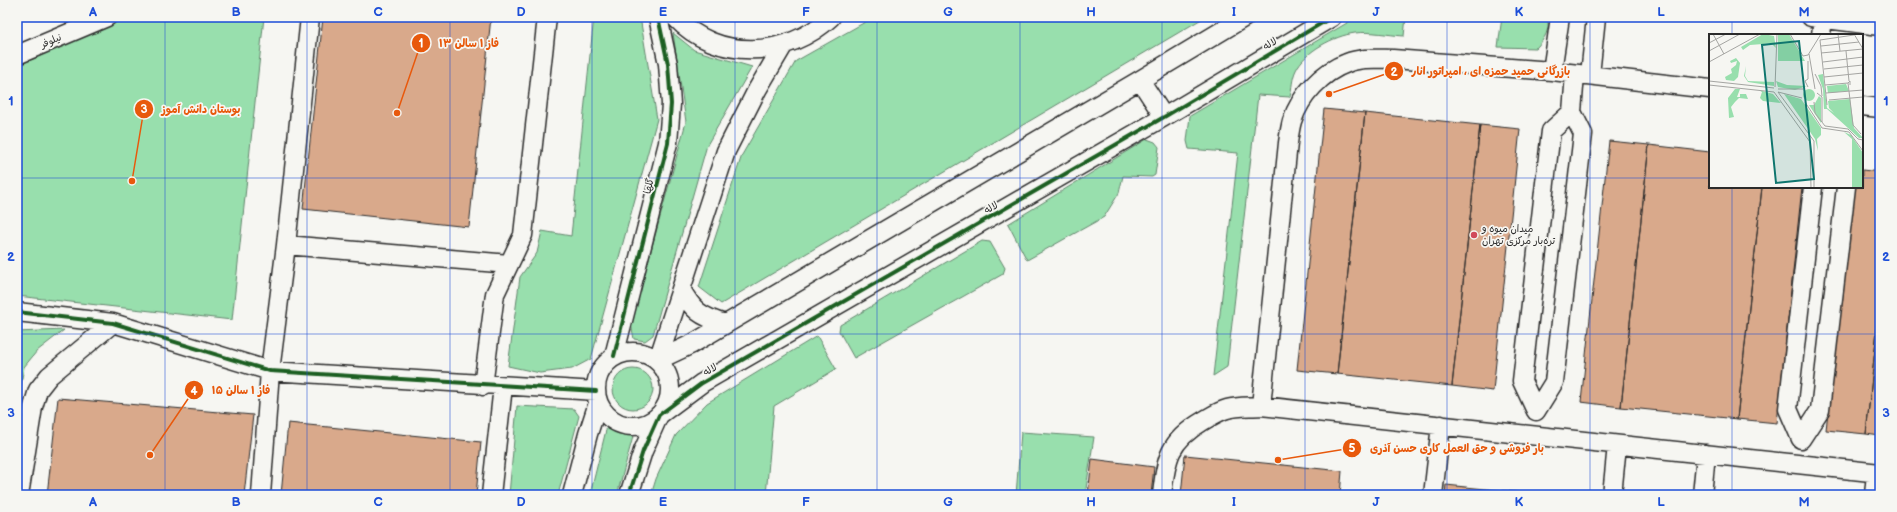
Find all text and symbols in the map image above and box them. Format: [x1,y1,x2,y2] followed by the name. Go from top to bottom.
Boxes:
[88,4,97,20] text: A
[231,4,241,20] text: B
[373,4,383,20] text: C
[516,4,526,20] text: D
[659,4,668,20] text: E
[802,4,810,20] text: F
[943,4,953,20] text: G
[1086,4,1096,20] text: H
[1232,4,1236,20] text: I
[1372,4,1380,20] text: J
[1515,4,1524,20] text: K
[1657,4,1665,20] text: L
[1798,4,1810,20] text: M
[38,31,64,52] street label: نیلوفر
[411,31,507,54] callout: فاز ۱ سالن ۱۳
[1709,34,1863,188] inset map
[1261,35,1279,53] street label: لاله
[418,36,424,51] text: 1
[439,37,499,50] text: فاز ۱ سالن ۱۳
[1384,60,1578,83] callout: بازرگانی حمید حمزه ای ، امپراتور انار
[1411,64,1570,79] text: بازرگانی حمید حمزه ای ، امپراتور انار
[1390,65,1398,80] text: 2
[8,93,14,109] text: 1
[1883,93,1889,109] text: 1
[134,98,249,121] callout: بوستان دانش آموز
[140,102,148,117] text: 3
[161,103,240,117] text: بوستان دانش آموز
[641,177,657,195] street label: گلها
[982,199,1000,217] street label: لاله
[1481,223,1555,247] place label: میدان میوه و تره‌بار مرکزی تهران
[1469,230,1479,240] marker: میدان میوه و تره‌بار مرکزی تهران
[7,249,15,265] text: 2
[1882,249,1890,265] text: 2
[701,361,719,379] street label: لاله
[184,379,278,402] callout: فاز ۱ سالن ۱۵
[190,384,198,399] text: 4
[212,384,270,397] text: فاز ۱ سالن ۱۵
[7,405,15,421] text: 3
[1882,405,1890,421] text: 3
[1342,437,1552,460] callout: بار فروشی و حق العمل کاری حسن آذری
[1349,441,1356,456] text: 5
[1370,442,1544,456] text: بار فروشی و حق العمل کاری حسن آذری
[88,494,97,510] text: A
[231,494,241,510] text: B
[373,494,383,510] text: C
[516,494,526,510] text: D
[659,494,668,510] text: E
[802,494,810,510] text: F
[943,494,953,510] text: G
[1086,494,1096,510] text: H
[1232,494,1236,510] text: I
[1372,494,1380,510] text: J
[1515,494,1524,510] text: K
[1657,494,1665,510] text: L
[1798,494,1810,510] text: M

